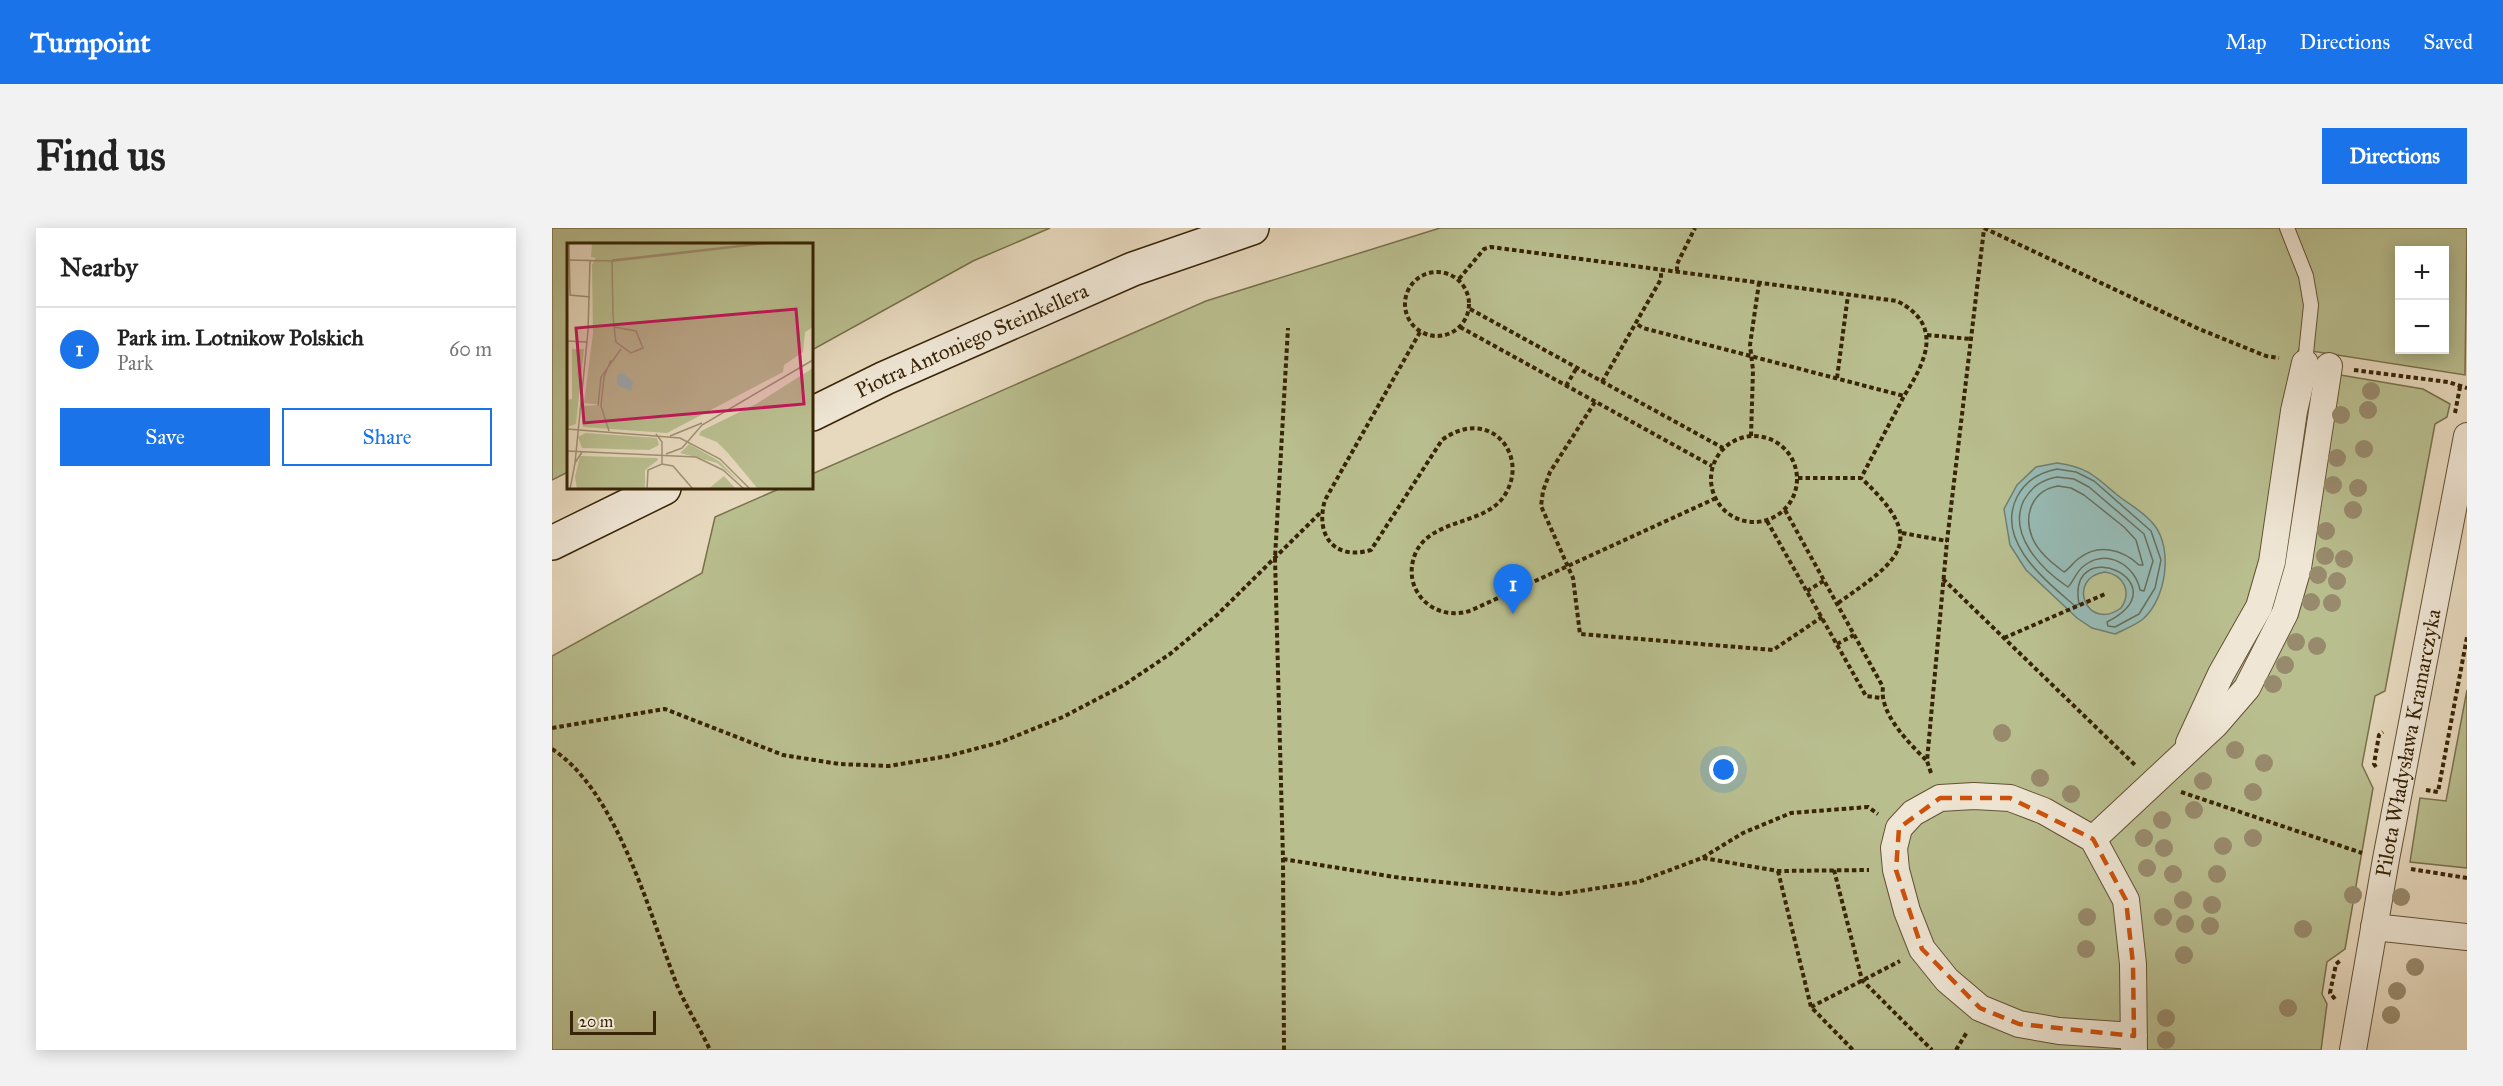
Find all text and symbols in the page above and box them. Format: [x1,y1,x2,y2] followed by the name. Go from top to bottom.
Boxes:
[30,25,150,60] text: Turnpoint
[2226,29,2267,55] text: Map
[2300,29,2390,55] text: Directions
[2423,29,2473,55] text: Saved
[2322,128,2467,184] button: Directions
[36,130,166,182] text: Find us
[567,243,813,489] inset map
[2395,246,2449,354] map controls
[2395,246,2449,300] button: +
[60,251,138,283] text: Nearby
[851,277,1092,404] street label: Piotra Antoniego Steinkellera
[2395,300,2449,354] button: −
[117,324,364,351] text: Park im. Lotnikow Polskich
[76,337,83,361] text: 1
[449,337,492,361] text: 60 m
[117,351,153,375] text: Park
[60,408,270,466] button: Save
[282,408,492,466] button: Share
[1494,564,1532,614] pin: 1
[2370,607,2447,879] street label: Pilota Władysława Kramarczyka
[1709,755,1738,784] your location
[570,1008,656,1036] scale bar
[579,1012,613,1031] text: 20 m

